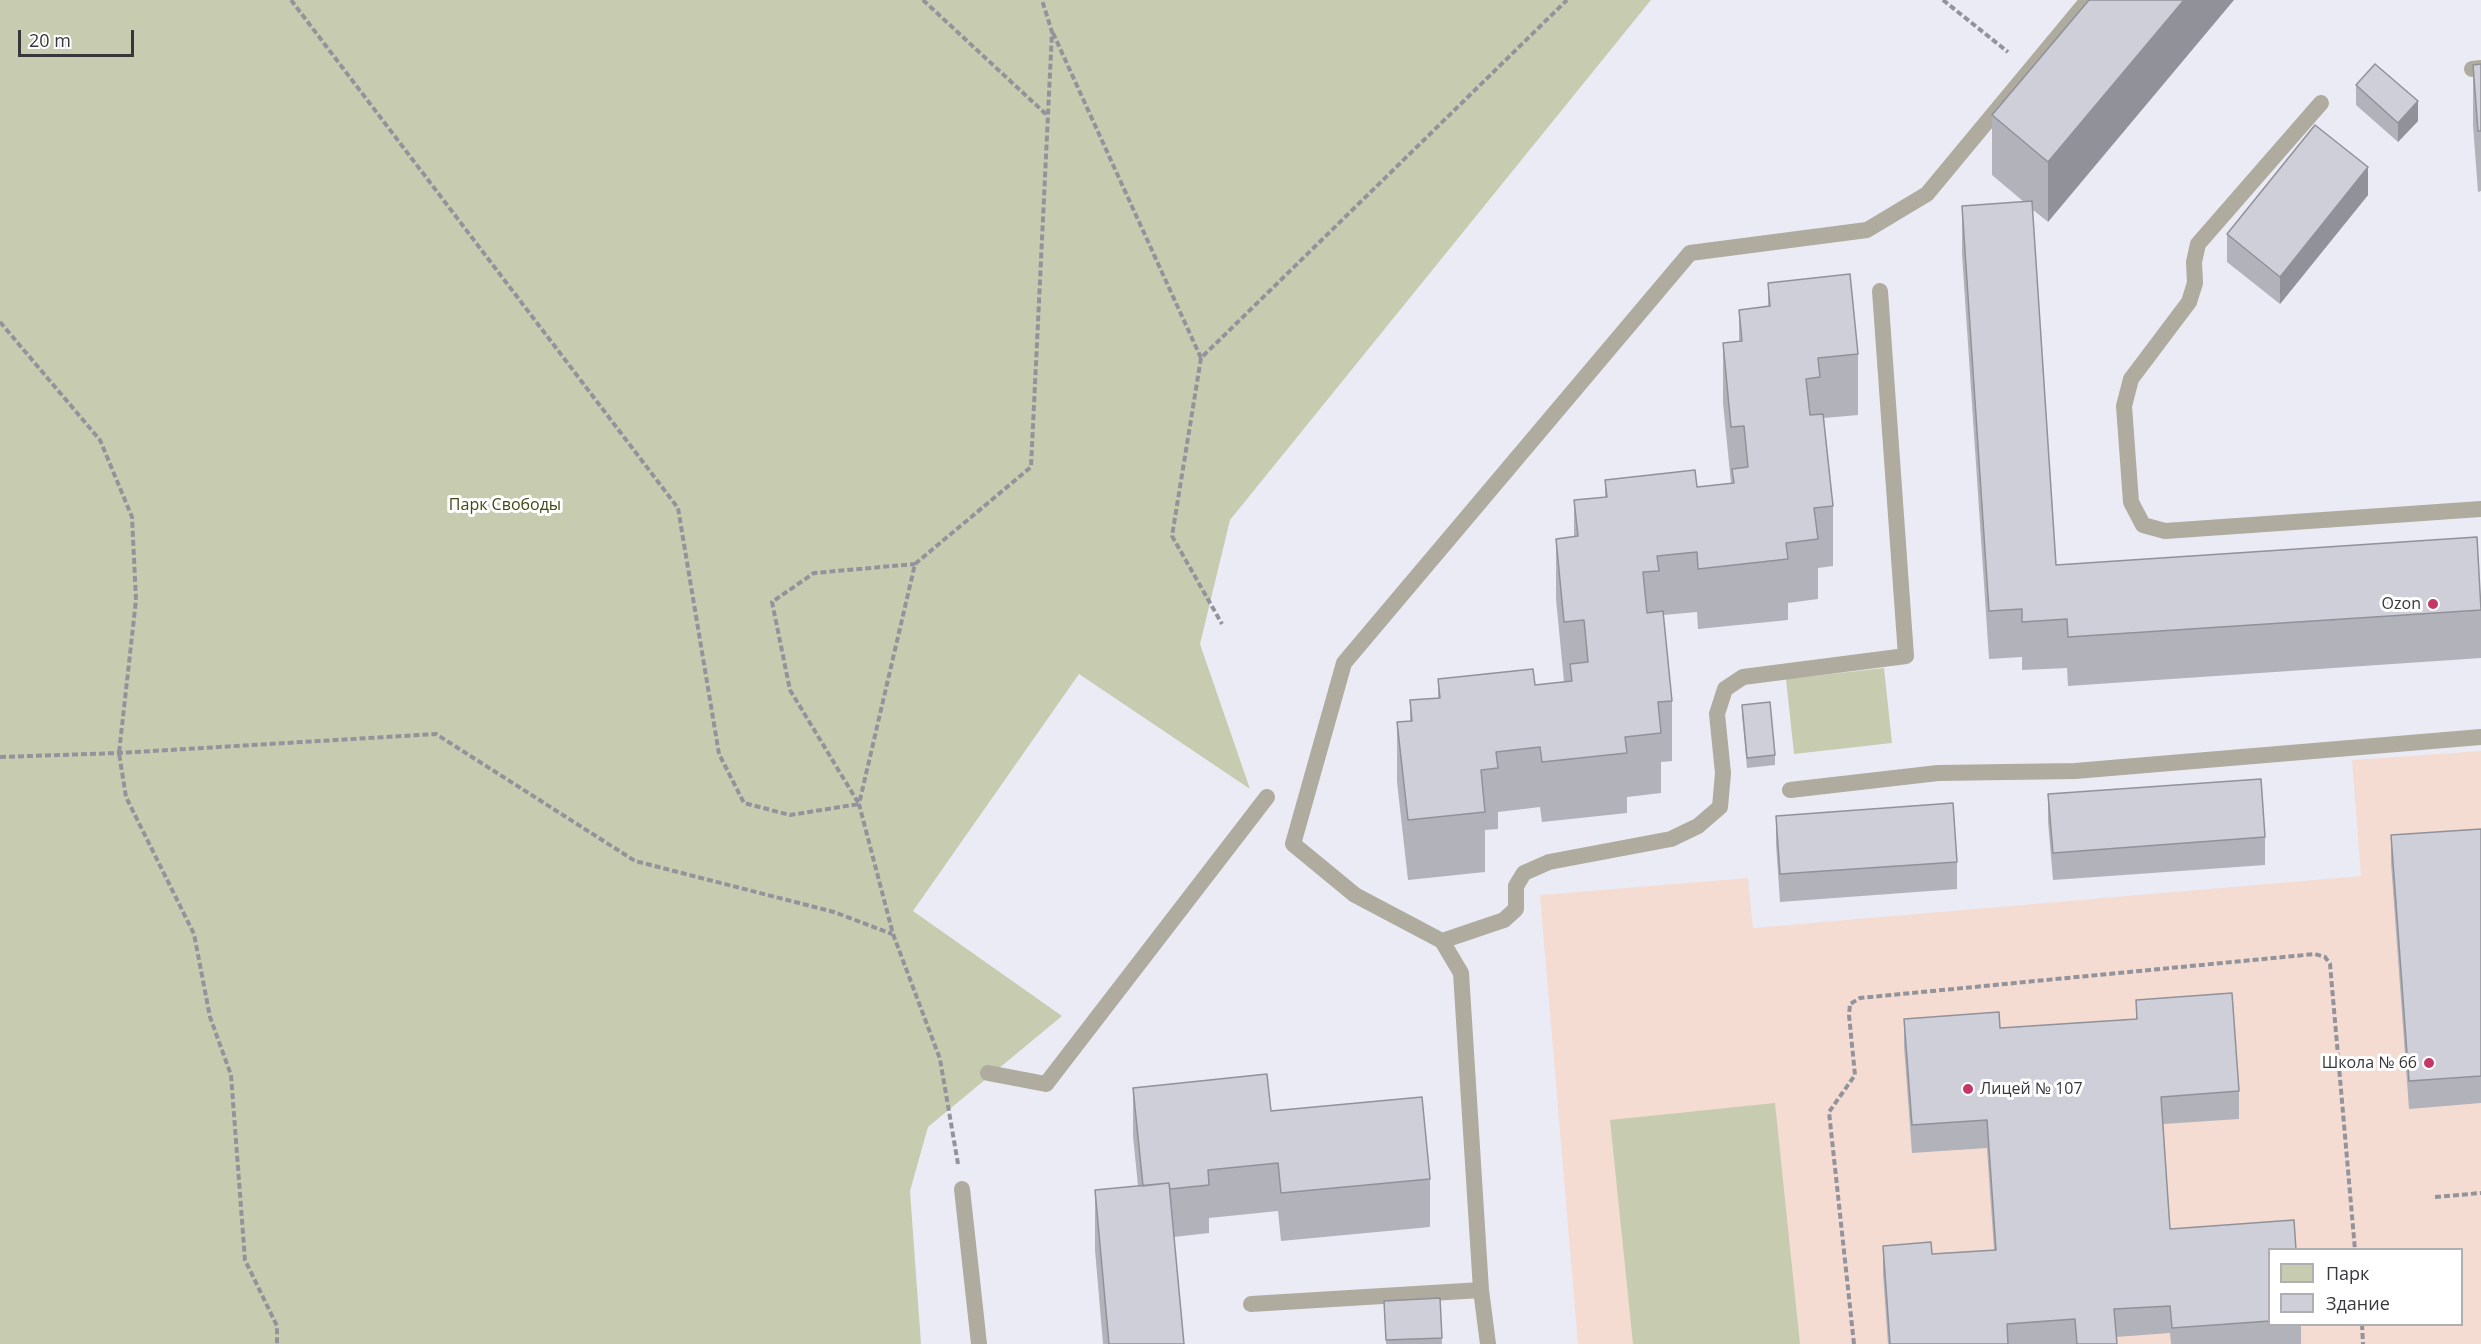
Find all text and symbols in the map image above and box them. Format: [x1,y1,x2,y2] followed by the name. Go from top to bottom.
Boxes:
[21,18,136,56] scale bar
[29,28,71,52] text: 20 m
[449,495,561,515] park label: Парк Свободы
[2382,594,2421,614] place label: Ozon
[2426,597,2440,611] marker: Ozon
[2322,1053,2417,1073] place label: Школа № 66
[2422,1056,2436,1070] marker: Школа № 66
[1980,1079,2083,1099] place label: Лицей № 107
[1961,1082,1975,1096] marker: Лицей № 107
[2268,1248,2463,1326] legend
[2326,1261,2369,1285] text: Парк
[2326,1291,2390,1315] text: Здание

